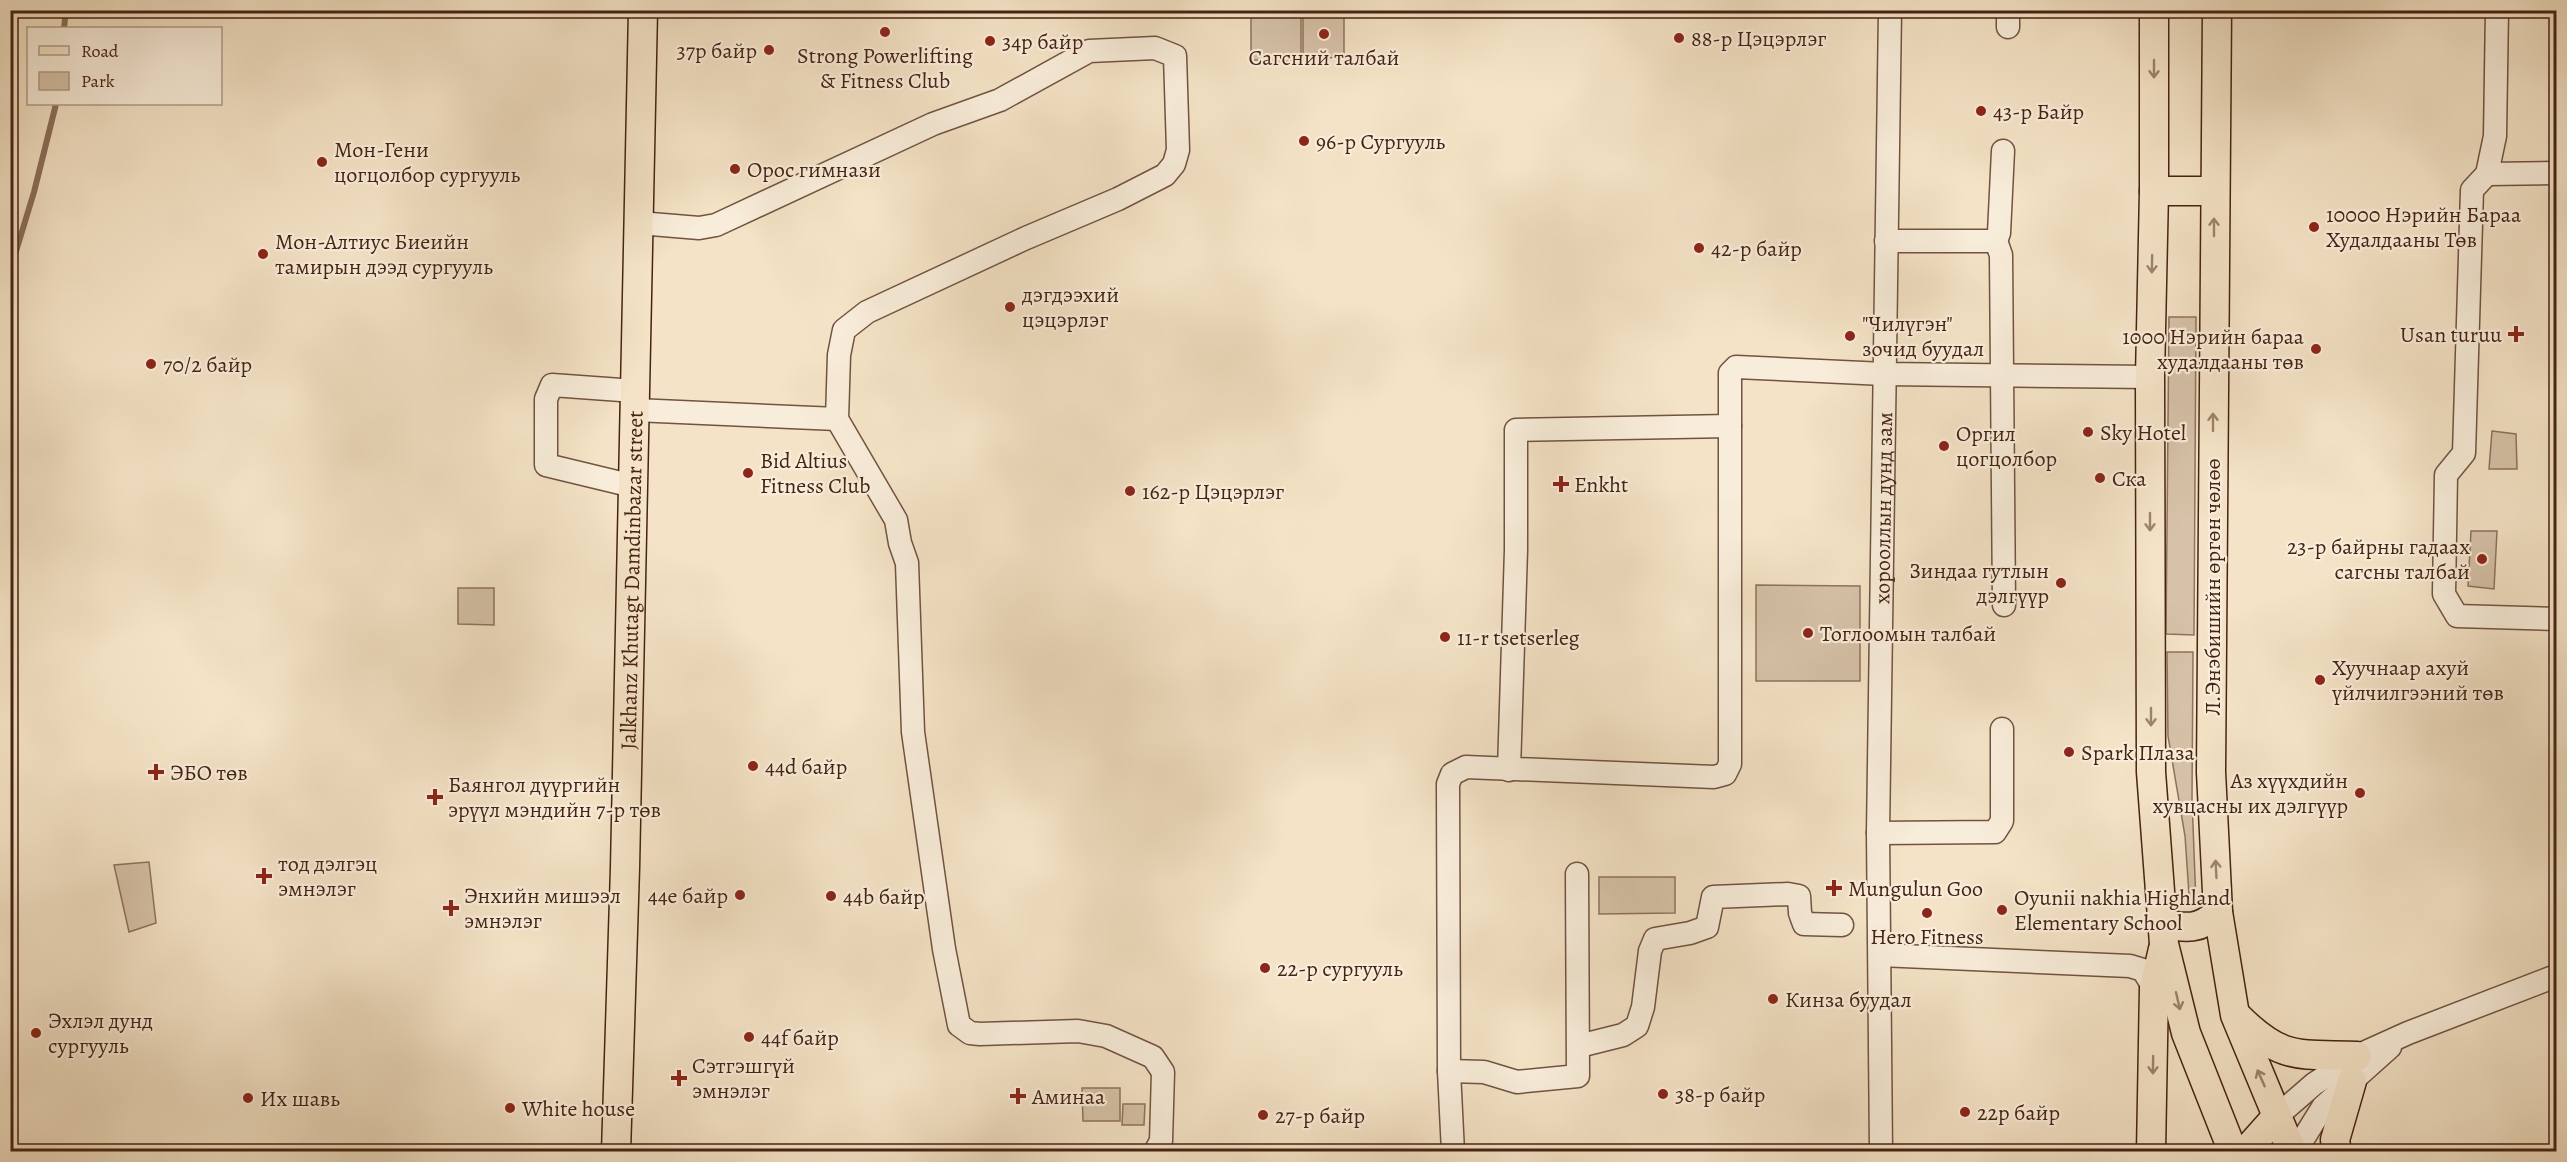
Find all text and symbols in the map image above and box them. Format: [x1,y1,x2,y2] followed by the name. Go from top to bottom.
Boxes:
[1691,24,1826,54] place label: 88-р Цэцэрлэг
[878,25,892,39] marker: Strong Powerlifting & Fitness Club
[27,27,222,105] legend
[1002,27,1083,57] place label: 34р байр
[1317,27,1331,41] marker: Сагсний талбай
[1672,31,1686,45] marker: 88-р Цэцэрлэг
[983,34,997,48] marker: 34р байр
[677,36,757,66] place label: 37р байр
[81,39,119,63] text: Road
[797,41,973,96] place label: Strong Powerlifting & Fitness Club
[762,43,776,57] marker: 37р байр
[1249,43,1400,73] place label: Сагсний талбай
[2148,58,2160,78] one-way arrow
[81,69,115,93] text: Park
[1993,97,2084,127] place label: 43-р Байр
[1974,104,1988,118] marker: 43-р Байр
[1316,127,1446,157] place label: 96-р Сургууль
[1297,134,1311,148] marker: 96-р Сургууль
[334,135,521,190] place label: Мон-Гени цогцолбор сургууль
[315,155,329,169] marker: Мон-Гени цогцолбор сургууль
[747,155,881,185] place label: Орос гимнази
[728,162,742,176] marker: Орос гимнази
[2326,200,2522,255] place label: 10000 Нэрийн Бараа Худалдааны Төв
[2208,217,2220,237] one-way arrow
[2307,220,2321,234] marker: 10000 Нэрийн Бараа Худалдааны Төв
[275,227,493,282] place label: Мон-Алтиус Биеийн тамирын дээд сургууль
[1711,234,1802,264] place label: 42-p байр
[1692,241,1706,255] marker: 42-p байр
[256,247,270,261] marker: Мон-Алтиус Биеийн тамирын дээд сургууль
[2147,253,2158,273] one-way arrow
[1021,280,1119,335] place label: дэгдээхий цэцэрлэг
[1003,300,1017,314] marker: дэгдээхий цэцэрлэг
[1862,309,1984,364] place label: "Чилүгэн" зочид буудал
[2400,320,2502,350] place label: Usan turuu
[2122,322,2305,377] place label: 1000 Нэрийн бараа худалдааны төв
[2507,325,2525,343] marker: Usan turuu
[1843,329,1857,343] marker: "Чилүгэн" зочид буудал
[2309,342,2323,356] marker: 1000 Нэрийн бараа худалдааны төв
[163,350,252,380] place label: 70/2 байр
[144,357,158,371] marker: 70/2 байр
[613,410,651,750] street label: Jalkhanz Khutagt Damdinbazar street
[1867,412,1900,604] street label: хорооллын дунд зам
[2207,412,2219,432] one-way arrow
[2100,418,2186,448] place label: Sky Hotel
[1956,419,2057,474] place label: Oргил цогцолбор
[2081,425,2095,439] marker: Sky Hotel
[1937,439,1951,453] marker: Oргил цогцолбор
[760,446,870,501] place label: Bid Altius Fitness Club
[2198,458,2228,716] street label: Л.Энэбишийн өргөн чөлөө
[2112,464,2147,494] place label: Ска
[741,466,755,480] marker: Bid Altius Fitness Club
[1574,470,1628,500] place label: Enkht
[2093,471,2107,485] marker: Ска
[1552,475,1570,493] marker: Enkht
[1142,477,1284,507] place label: 162-р Цэцэрлэг
[1123,484,1137,498] marker: 162-р Цэцэрлэг
[2145,511,2156,531] one-way arrow
[2287,532,2470,587] place label: 23-р байрны гадаах сагсны талбай
[2475,552,2489,566] marker: 23-р байрны гадаах сагсны талбай
[1909,556,2049,611] place label: Зиндаа гутлын дэлгүүр
[2054,576,2068,590] marker: Зиндаа гутлын дэлгүүр
[1820,619,1996,649] place label: Тоглоомын талбай
[1457,623,1580,653] place label: 11-r tsetserleg
[1801,626,1815,640] marker: Тоглоомын талбай
[1438,630,1452,644] marker: 11-r tsetserleg
[2331,653,2504,708] place label: Хуучнаар ахуй үйлчилгээний төв
[2313,673,2327,687] marker: Хуучнаар ахуй үйлчилгээний төв
[2145,706,2157,726] one-way arrow
[2081,738,2195,768] place label: Spark Плаза
[2062,745,2076,759] marker: Spark Плаза
[765,752,847,782] place label: 44d байр
[170,758,248,788] place label: ЭБО төв
[746,759,760,773] marker: 44d байр
[147,763,165,781] marker: ЭБО төв
[2152,766,2348,821] place label: Аз хүүхдийн хувцасны их дэлгүүр
[448,770,661,825] place label: Баянгол дүүргийн эрүүл мэндийн 7-р төв
[2353,786,2367,800] marker: Аз хүүхдийн хувцасны их дэлгүүр
[426,788,444,806] marker: Баянгол дүүргийн эрүүл мэндийн 7-р төв
[278,849,377,904] place label: тод дэлгэц эмнэлэг
[2210,859,2221,879] one-way arrow
[255,867,273,885] marker: тод дэлгэц эмнэлэг
[1848,874,1983,904] place label: Mungulun Goo
[1825,879,1843,897] marker: Mungulun Goo
[464,881,621,936] place label: Энхийн мишээл эмнэлэг
[648,881,728,911] place label: 44e байр
[843,882,925,912] place label: 44b байр
[2014,883,2231,938] place label: Oyunii nakhia Highland Elementary School
[733,888,747,902] marker: 44e байр
[824,889,838,903] marker: 44b байр
[442,899,460,917] marker: Энхийн мишээл эмнэлэг
[1995,903,2009,917] marker: Oyunii nakhia Highland Elementary School
[1920,906,1934,920] marker: Hero Fitness
[1870,922,1984,952] place label: Hero Fitness
[1277,954,1403,984] place label: 22-р сургууль
[1258,961,1272,975] marker: 22-р сургууль
[1785,985,1912,1015] place label: Кинза буудал
[2173,991,2184,1010] one-way arrow
[1766,992,1780,1006] marker: Кинза буудал
[48,1006,153,1061] place label: Эхлэл дунд сургууль
[761,1023,839,1053] place label: 44f байр
[29,1026,43,1040] marker: Эхлэл дунд сургууль
[742,1030,756,1044] marker: 44f байр
[692,1051,795,1106] place label: Сэтгэшгүй эмнэлэг
[2147,1054,2158,1074] one-way arrow
[670,1069,688,1087] marker: Сэтгэшгүй эмнэлэг
[2254,1070,2266,1088] one-way arrow
[1675,1080,1765,1110] place label: 38-р байр
[1031,1082,1106,1112] place label: Аминаа
[260,1084,340,1114] place label: Их шавь
[1009,1087,1027,1105] marker: Аминаа
[1656,1087,1670,1101] marker: 38-р байр
[241,1091,255,1105] marker: Их шавь
[521,1094,635,1124] place label: White house
[1977,1098,2060,1128] place label: 22р байр
[503,1101,517,1115] marker: White house
[1275,1101,1365,1131] place label: 27-р байр
[1958,1105,1972,1119] marker: 22р байр
[1256,1108,1270,1122] marker: 27-р байр

